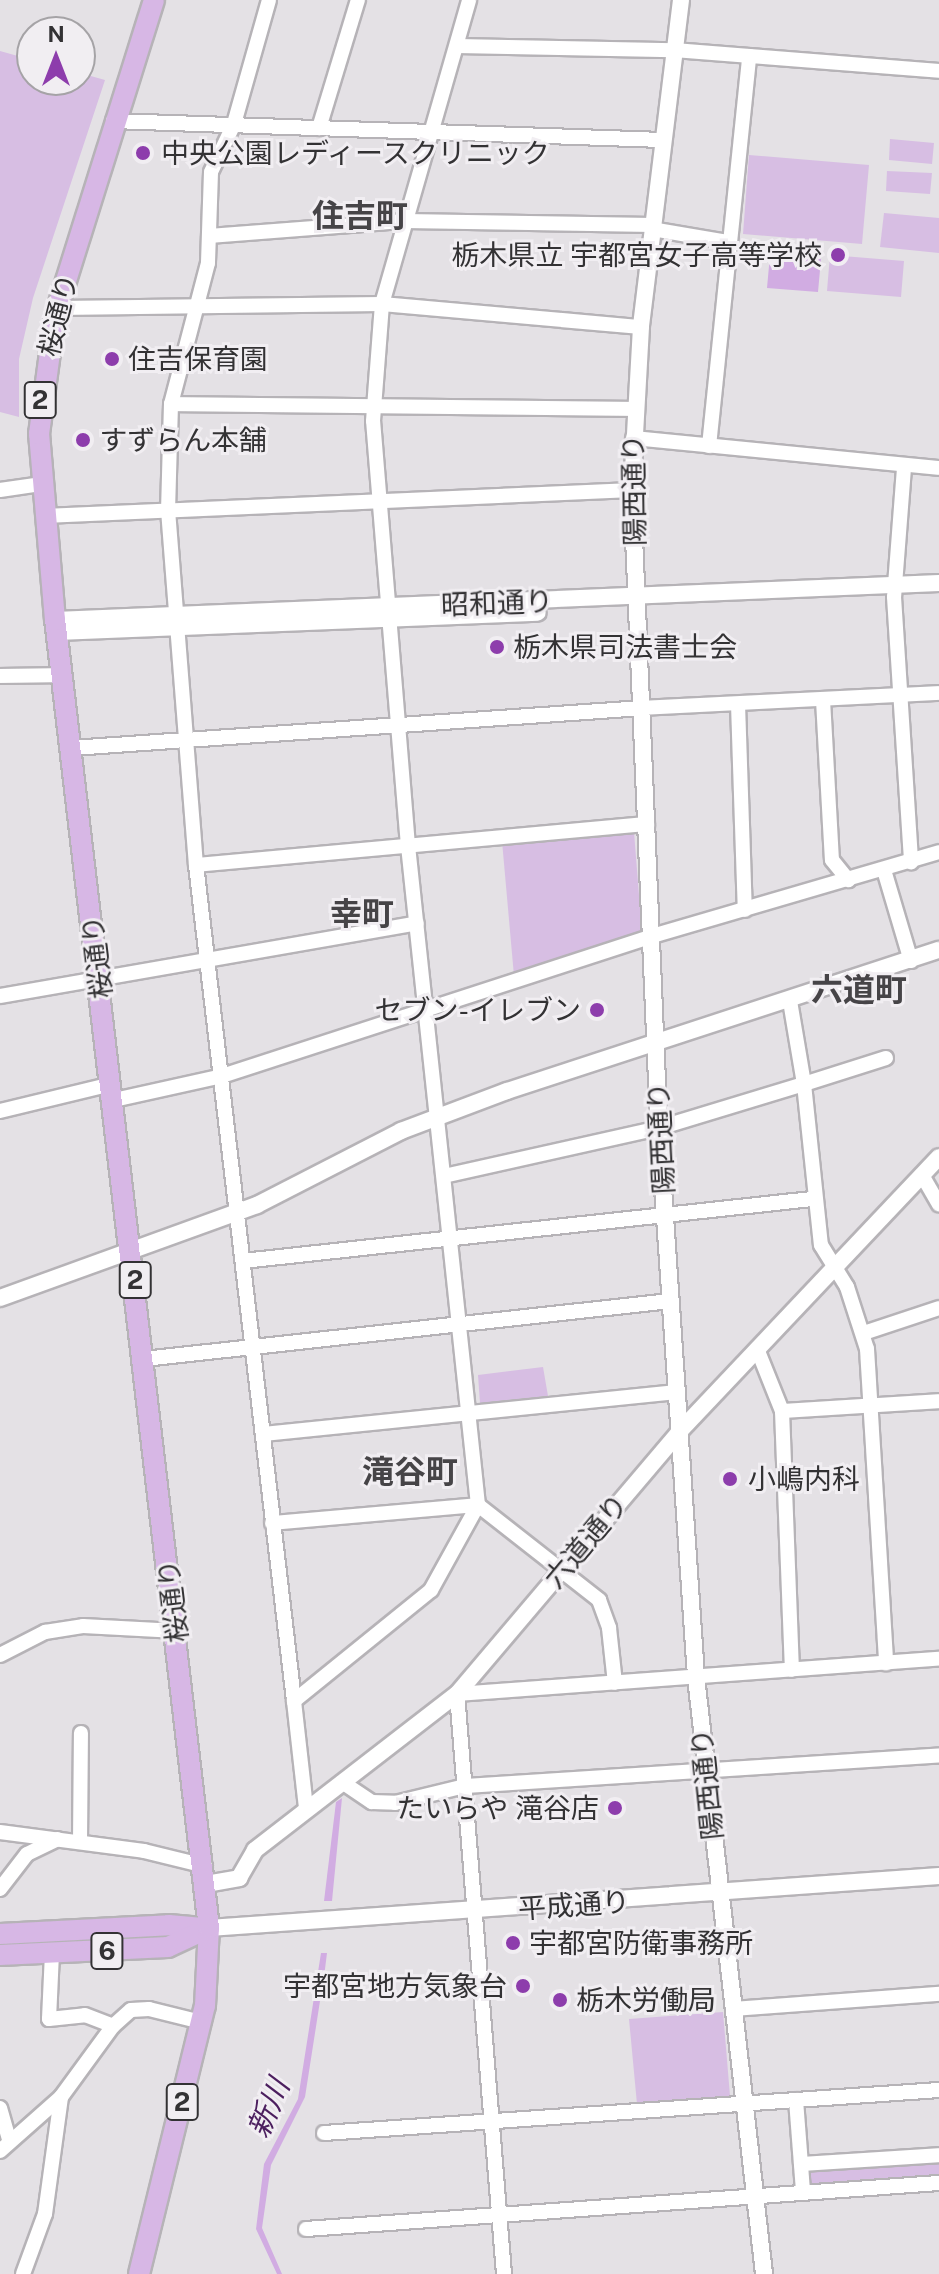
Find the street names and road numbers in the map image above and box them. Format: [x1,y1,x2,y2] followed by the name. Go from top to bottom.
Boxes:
[32,270,84,360] street label: 桜通り
[22,378,58,422] road number: 2
[616,434,652,546] street label: 陽西通り
[440,584,554,622] street label: 昭和通り
[75,913,119,1001] street label: 桜通り
[641,1081,681,1195] street label: 陽西通り
[117,1258,153,1302] road number: 2
[537,1487,635,1595] street label: 六道通り
[151,1557,195,1645] street label: 桜通り
[684,1727,730,1841] street label: 陽西通り
[517,1884,631,1926] street label: 平成通り
[89,1929,125,1973] road number: 6
[164,2080,200,2124] road number: 2

